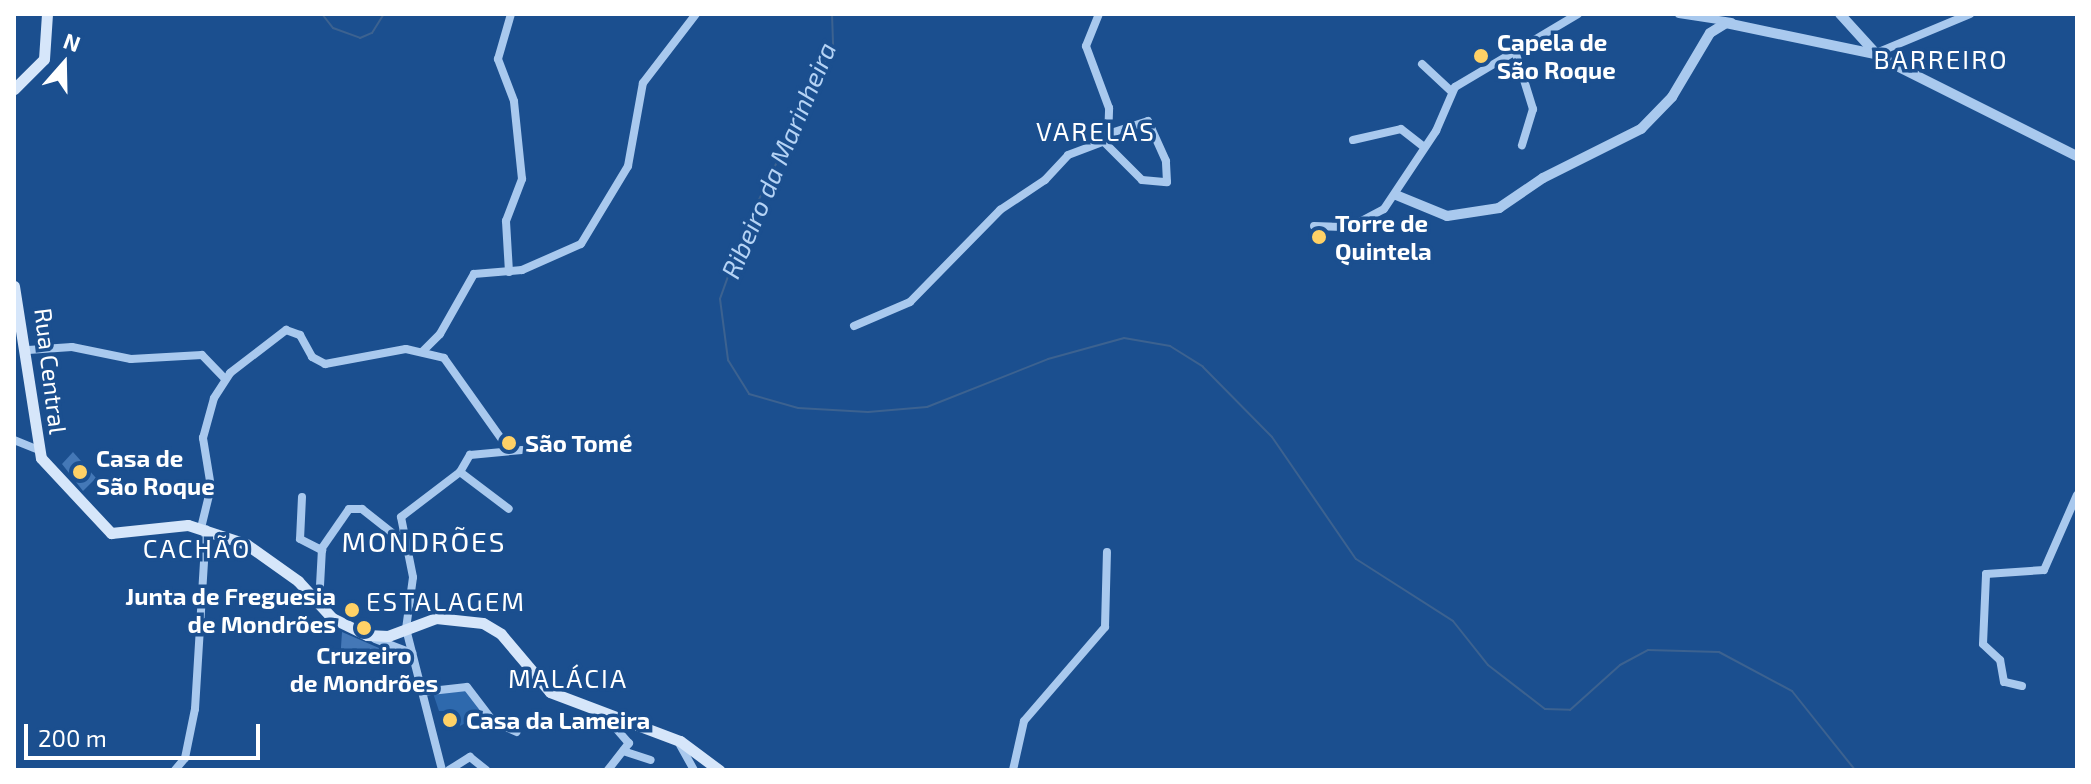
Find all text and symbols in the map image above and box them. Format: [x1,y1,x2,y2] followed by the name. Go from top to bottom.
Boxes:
[24,24,104,104] north arrow
[60,27,84,56] text: N
[1497,28,1616,84] place label: Capela de São Roque
[714,37,842,283] water label: Ribeiro da Marinheira
[1873,43,2009,75] district label: BARREIRO
[1472,47,1490,65] marker: Capela de São Roque
[1036,115,1156,147] district label: VARELAS
[1335,209,1432,265] place label: Torre de Quintela
[1310,228,1328,246] marker: Torre de Quintela
[29,306,73,436] street label: Rua Central
[525,429,633,457] place label: São Tomé
[500,434,518,452] marker: São Tomé
[96,444,215,500] place label: Casa de São Roque
[71,463,89,481] marker: Casa de São Roque
[342,524,506,558] district label: MONDRÕES
[143,532,251,564] district label: CACHÃO
[125,582,336,638] place label: Junta de Freguesia de Mondrões
[366,585,526,617] district label: ESTALAGEM
[343,601,361,619] marker: Junta de Freguesia de Mondrões
[355,619,373,637] marker: Cruzeiro de Mondrões
[290,641,438,697] place label: Cruzeiro de Mondrões
[508,662,628,694] district label: MALÁCIA
[466,706,650,734] place label: Casa da Lameira
[28,708,264,758] scale bar
[441,711,459,729] marker: Casa da Lameira
[38,723,107,752] text: 200 m

